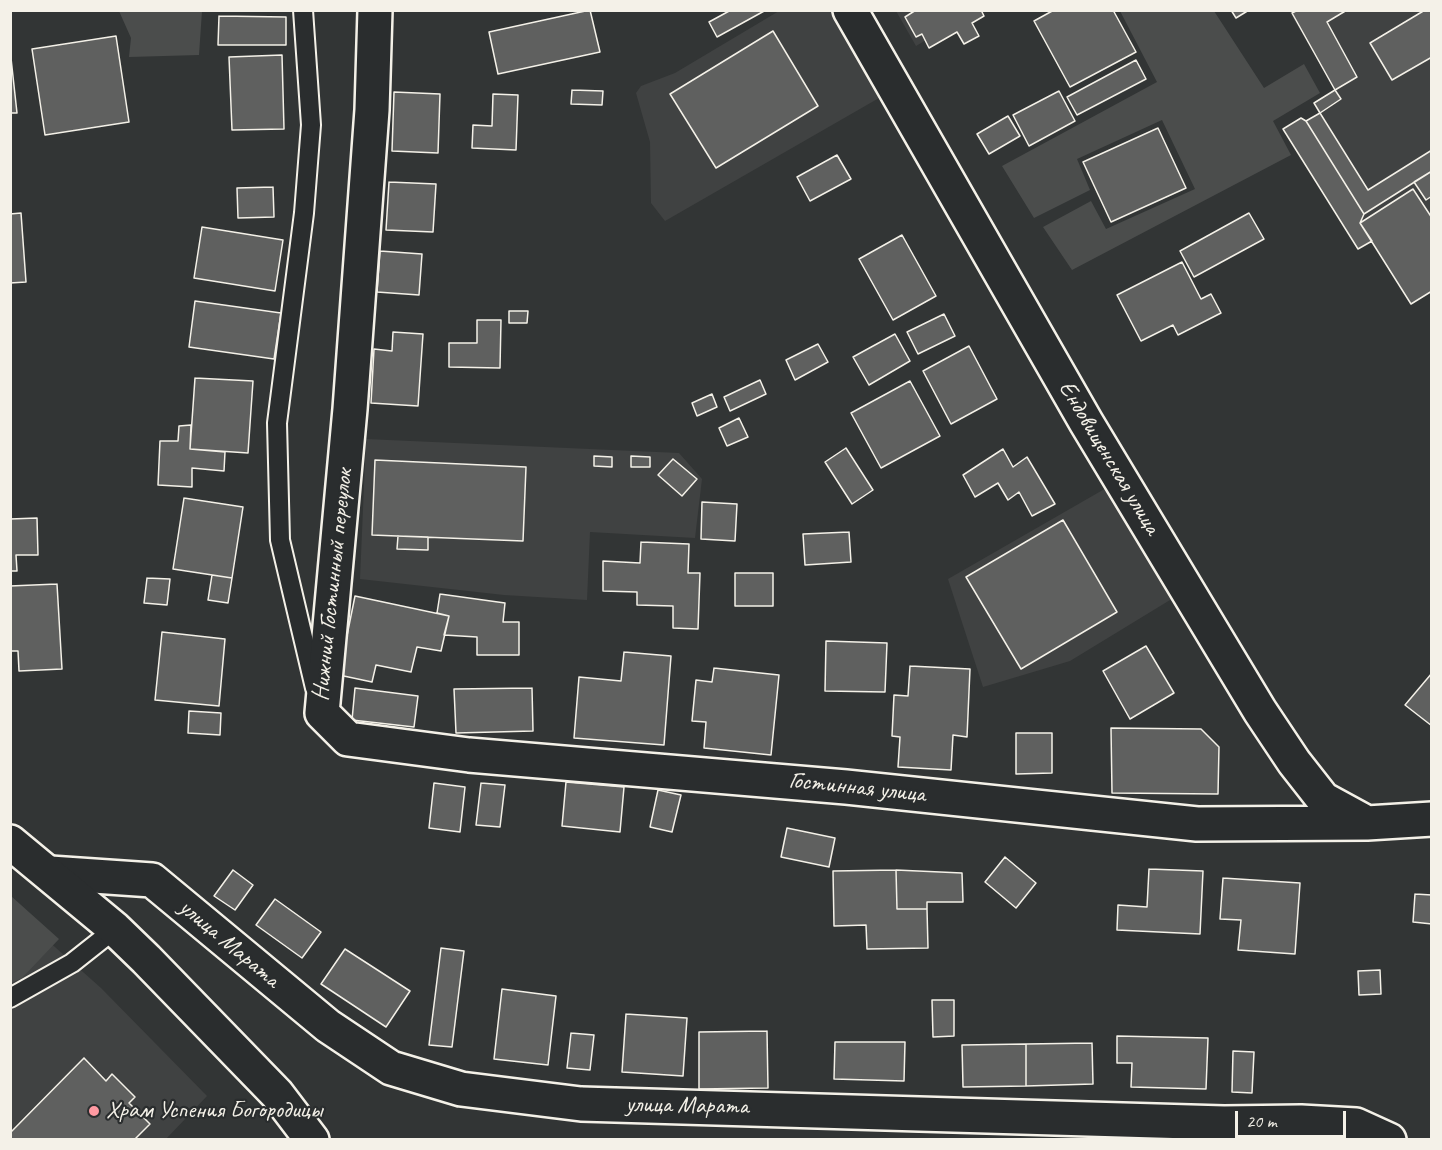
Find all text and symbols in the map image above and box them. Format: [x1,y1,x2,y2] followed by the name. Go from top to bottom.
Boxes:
[1052,376,1166,540] street label: Ендовищенская улица
[306,468,360,702] street label: Нижний Гостинный переулок
[787,767,927,809] street label: Гостинная улица
[173,893,285,995] street label: улица Марата
[625,1091,749,1121] street label: улица Марата
[106,1097,322,1125] place label: Храм Успения Богородицы
[1238,1099,1349,1137] scale bar
[87,1104,101,1118] marker: Храм Успения Богородицы
[1246,1110,1277,1132] text: 20 m

